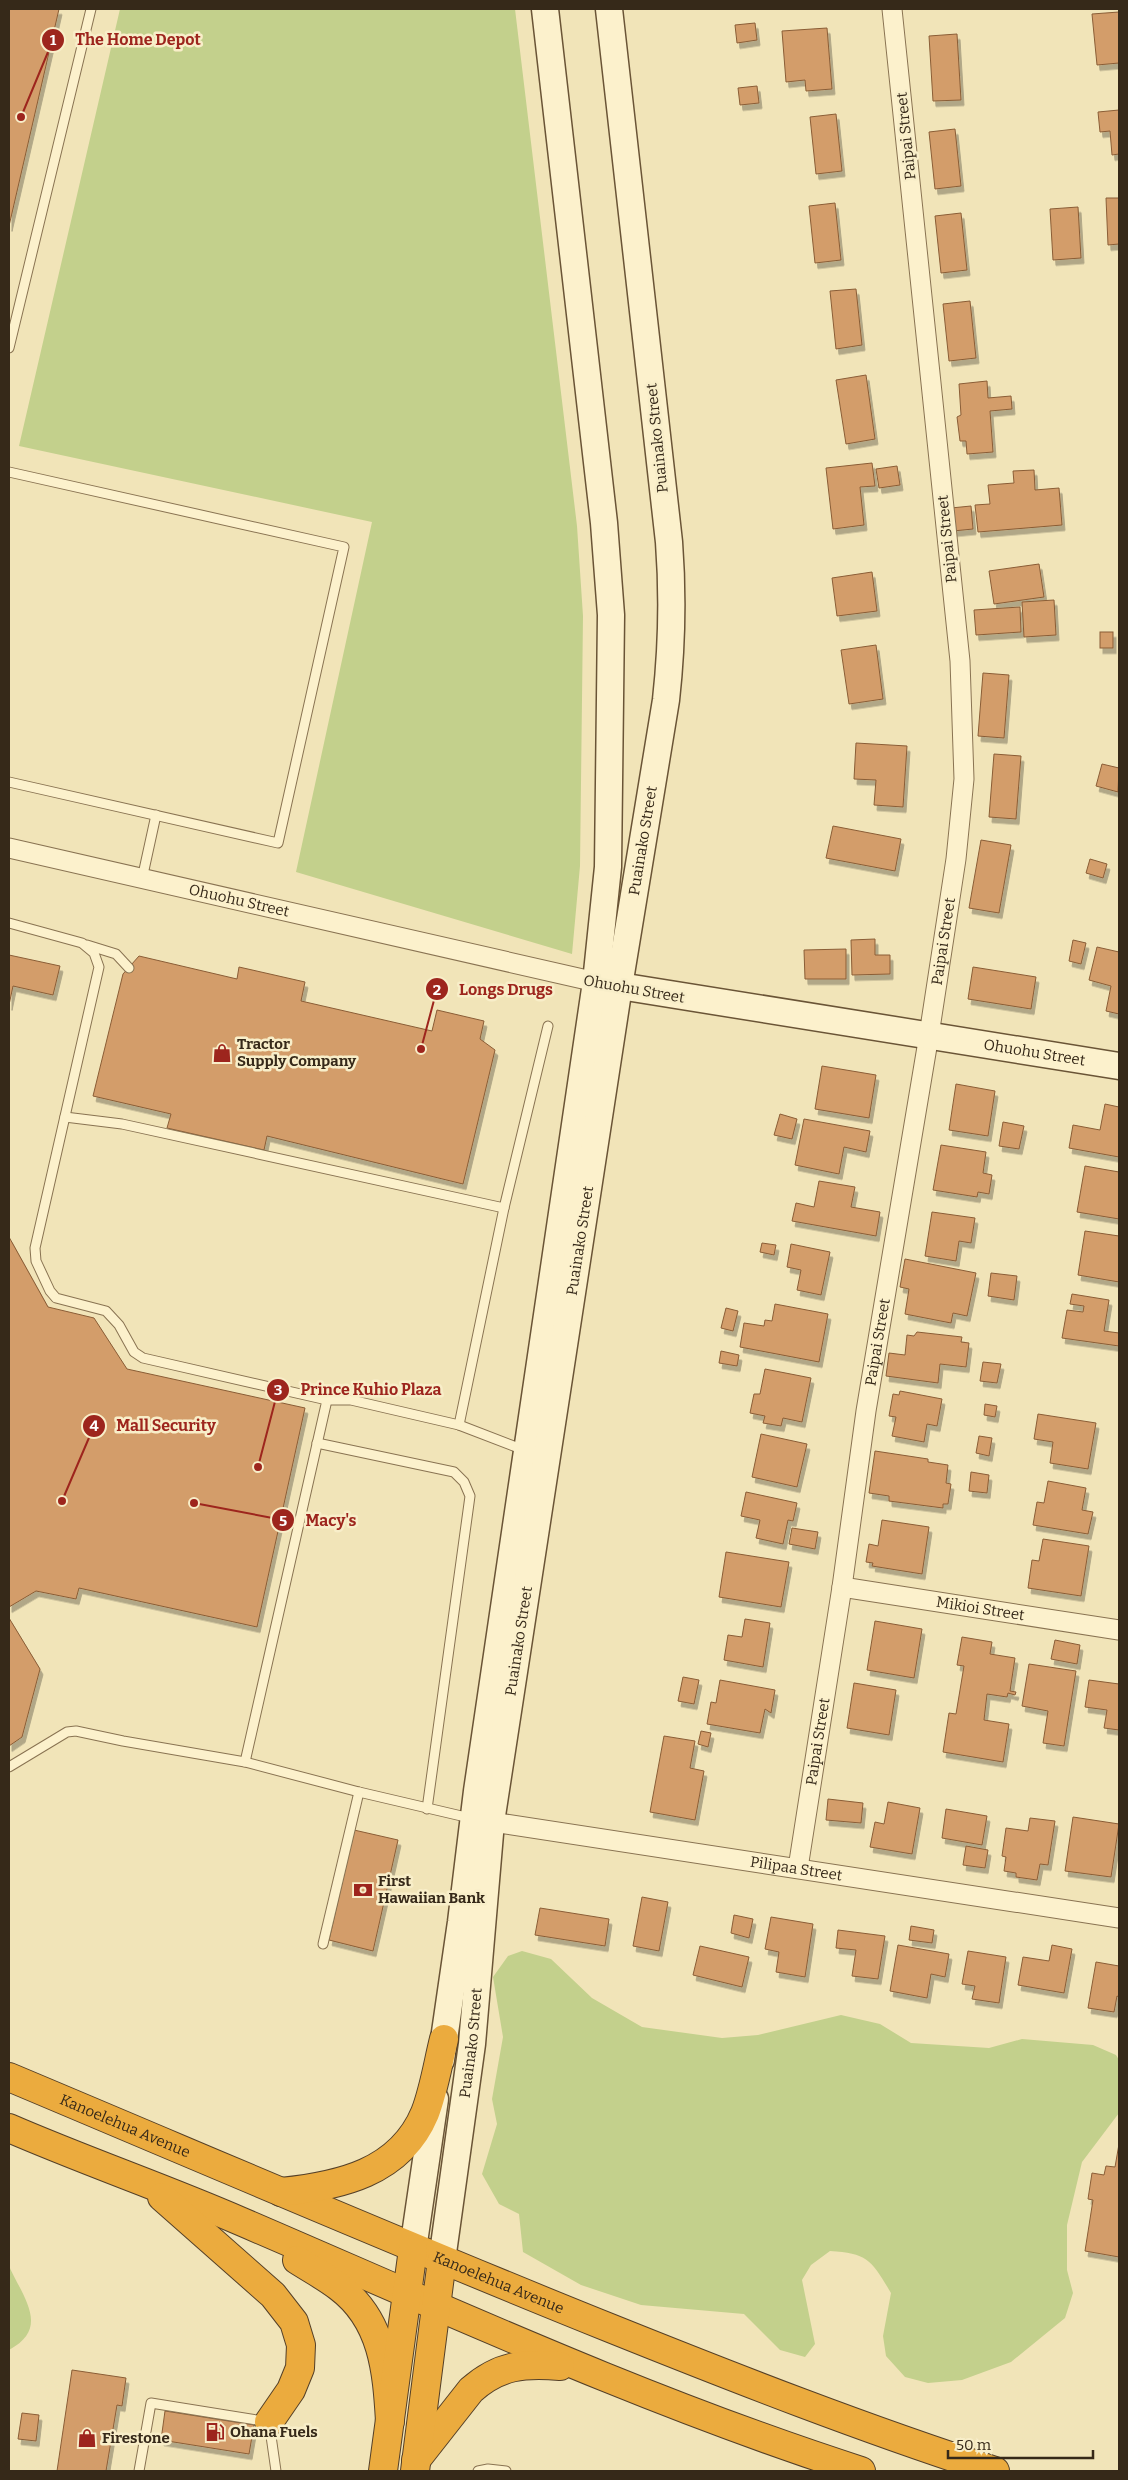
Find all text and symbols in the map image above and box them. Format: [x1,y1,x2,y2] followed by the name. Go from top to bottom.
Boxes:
[41,24,211,55] callout: The Home Depot
[75,30,201,49] text: The Home Depot
[50,31,57,49] text: 1
[892,91,920,181] street label: Paipai Street
[642,382,672,494] street label: Puainako Street
[933,494,961,584] street label: Paipai Street
[625,784,661,897] street label: Puainako Street
[187,880,292,921] street label: Ohuohu Street
[928,896,959,986] street label: Paipai Street
[582,971,687,1007] street label: Ohuohu Street
[424,974,563,1005] callout: Longs Drugs
[459,980,553,999] text: Longs Drugs
[433,981,441,999] text: 2
[237,1035,357,1070] place label: Tractor Supply Company
[982,1035,1087,1070] street label: Ohuohu Street
[211,1042,233,1064] shop icon: Tractor Supply Company
[563,1184,597,1297] street label: Puainako Street
[861,1296,894,1387] street label: Paipai Street
[265,1374,451,1405] callout: Prince Kuhio Plaza
[300,1380,442,1399] text: Prince Kuhio Plaza
[274,1381,282,1399] text: 3
[81,1410,226,1441] callout: Mall Security
[116,1416,216,1435] text: Mall Security
[89,1417,99,1435] text: 4
[271,1505,367,1536] callout: Macy's
[306,1511,357,1530] text: Macy's
[279,1512,287,1530] text: 5
[501,1584,536,1697] street label: Puainako Street
[935,1593,1026,1624] street label: Mikioi Street
[802,1696,834,1787] street label: Paipai Street
[749,1853,844,1885] street label: Pilipaa Street
[378,1872,485,1907] place label: First Hawaiian Bank
[352,1879,374,1901] bank icon: First Hawaiian Bank
[456,1987,486,2099] street label: Puainako Street
[57,2090,193,2161] street label: Kanoelehua Avenue
[430,2248,567,2317] street label: Kanoelehua Avenue
[204,2421,226,2443] fuel station icon: Ohana Fuels
[230,2423,318,2441] place label: Ohana Fuels
[76,2427,98,2449] shop icon: Firestone
[948,2428,1093,2460] scale bar
[102,2429,170,2447] place label: Firestone
[956,2436,992,2454] text: 50 m

